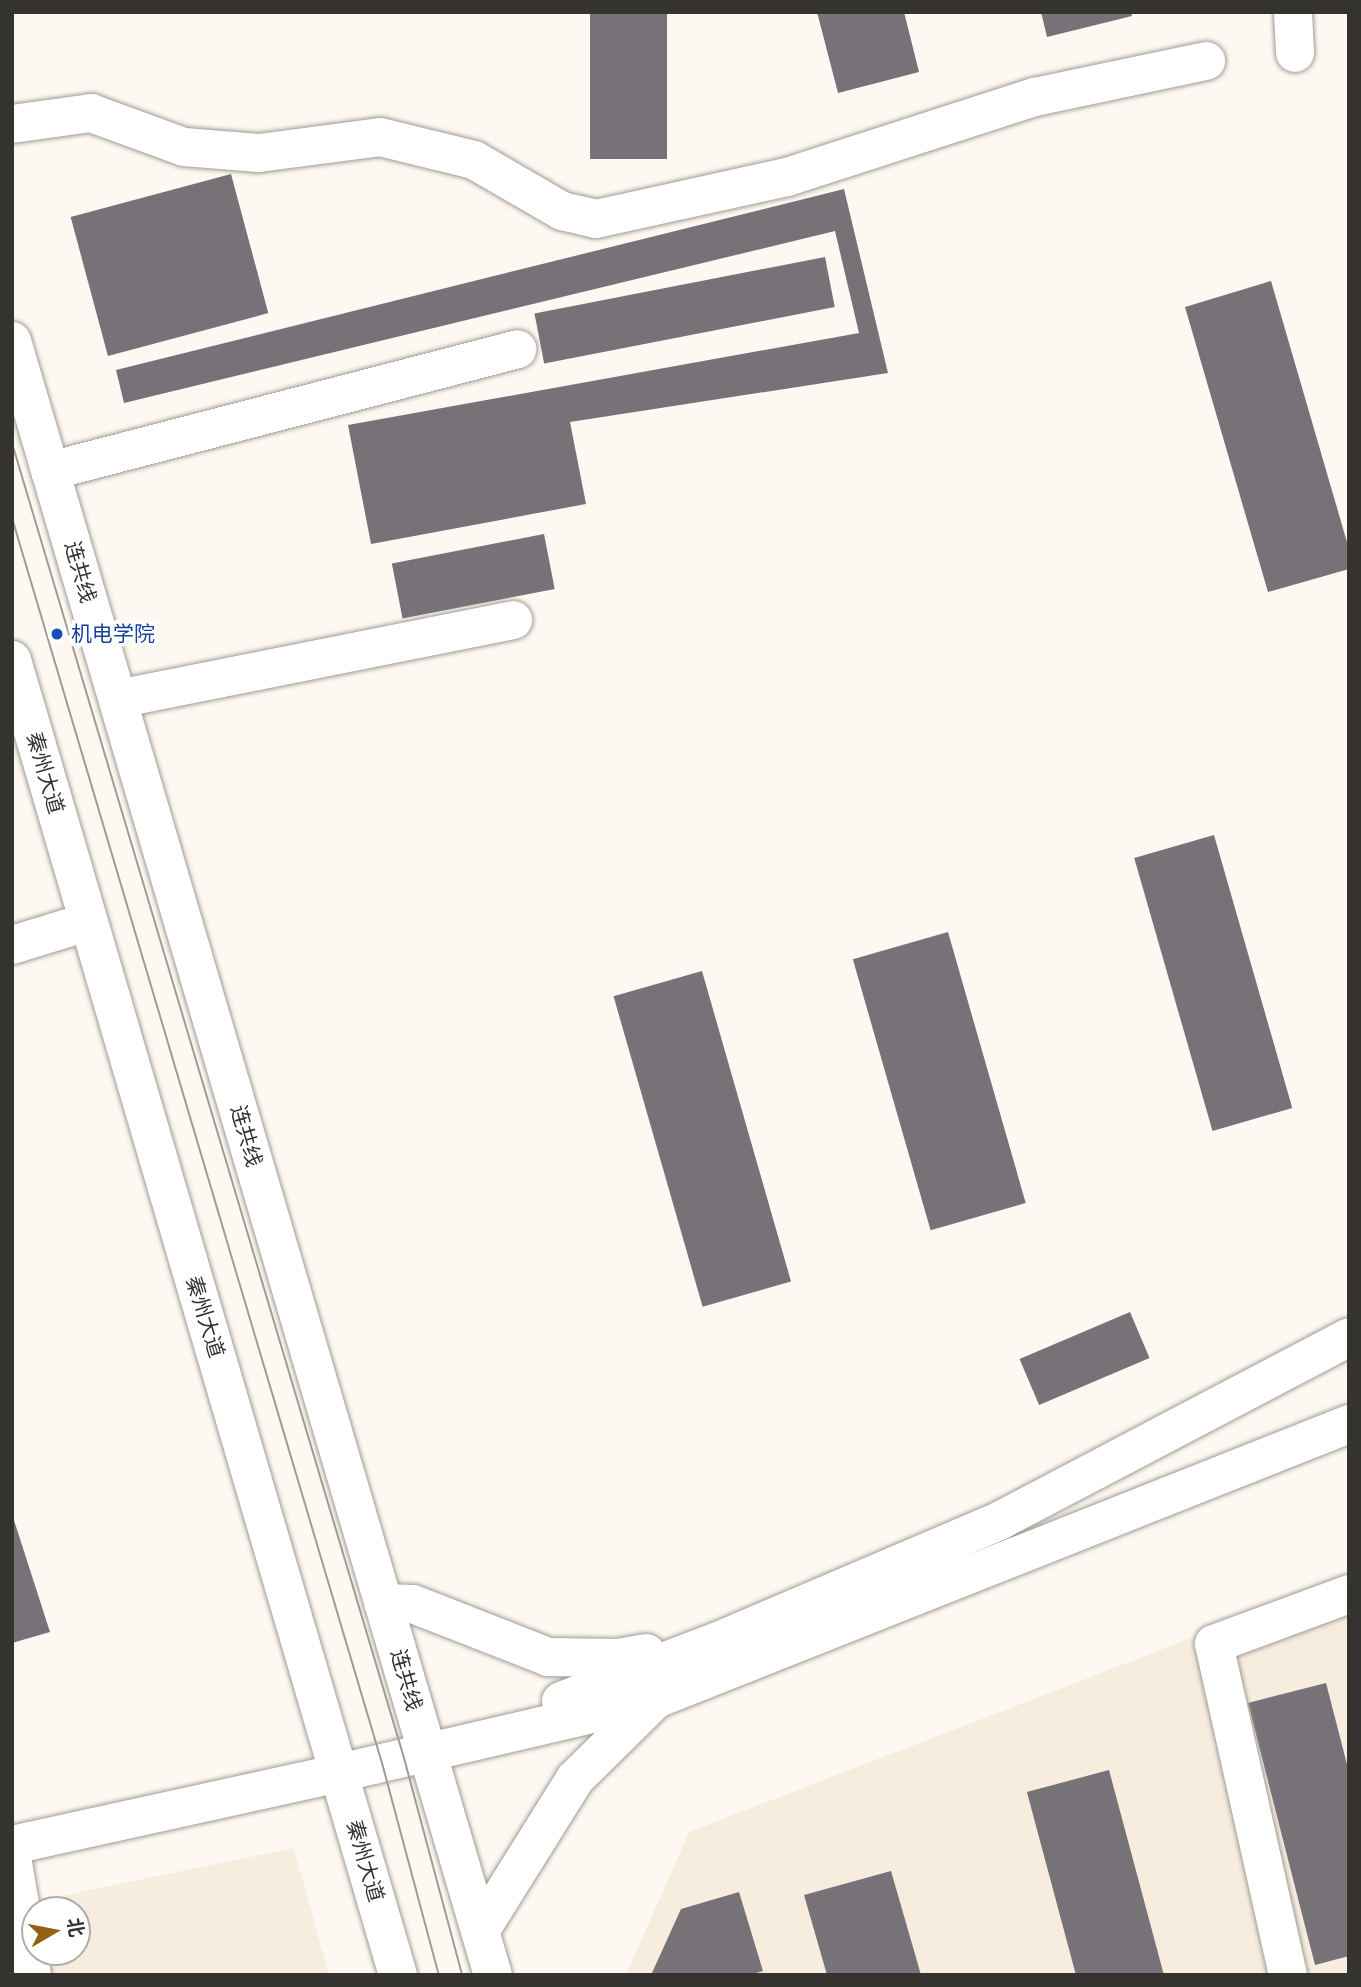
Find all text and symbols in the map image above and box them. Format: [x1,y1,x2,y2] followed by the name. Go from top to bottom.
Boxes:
[59,538,101,606] street label: 连共线
[71,621,155,647] place label: 机电学院
[49,626,65,642] marker: 机电学院
[21,729,69,817] street label: 秦州大道
[225,1102,267,1170] street label: 连共线
[181,1273,229,1361] street label: 秦州大道
[385,1646,427,1714] street label: 连共线
[341,1817,389,1905] street label: 秦州大道
[21,1896,91,1966] north arrow
[62,1916,88,1939] text: 北

